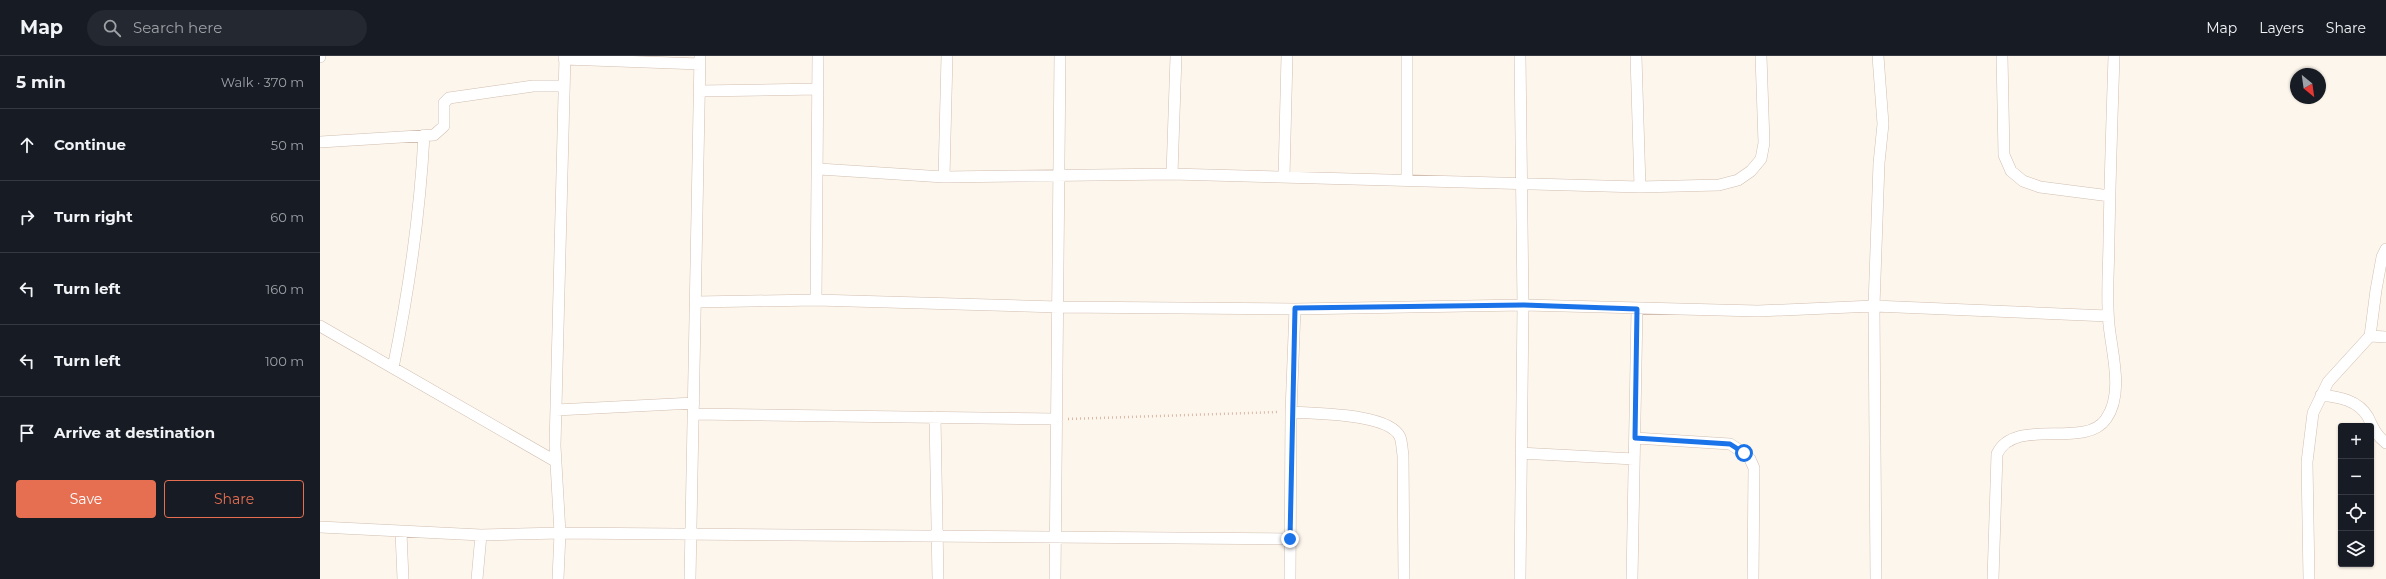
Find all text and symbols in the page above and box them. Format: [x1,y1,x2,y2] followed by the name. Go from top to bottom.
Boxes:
[87,10,367,46] search box
[20,16,63,39] text: Map
[101,17,123,39] icon: search
[133,18,222,37] text: Search here
[2206,19,2237,37] text: Map
[2259,19,2304,37] text: Layers
[2326,19,2366,37] text: Share
[2290,68,2326,104] north arrow
[16,72,66,92] text: 5 min
[221,74,304,90] text: Walk · 370 m
[16,134,38,156] icon: ahead
[54,135,126,154] text: Continue
[271,137,304,153] text: 50 m
[16,206,38,228] icon: right
[54,207,133,226] text: Turn right
[270,209,304,225] text: 60 m
[16,278,38,300] icon: left
[54,279,121,298] text: Turn left
[266,281,304,297] text: 160 m
[16,350,38,372] icon: left
[54,351,121,370] text: Turn left
[265,353,304,369] text: 100 m
[16,422,38,444] icon: arrive
[54,423,215,442] text: Arrive at destination
[2338,423,2374,567] map controls
[2338,423,2374,459] button: +
[1735,444,1753,462] route start
[2338,459,2374,495] button: −
[16,480,156,518] button: Save
[164,480,304,518] button: Share
[2338,495,2374,531] button: locate
[1281,530,1299,548] route end
[2338,531,2374,567] button: layers

